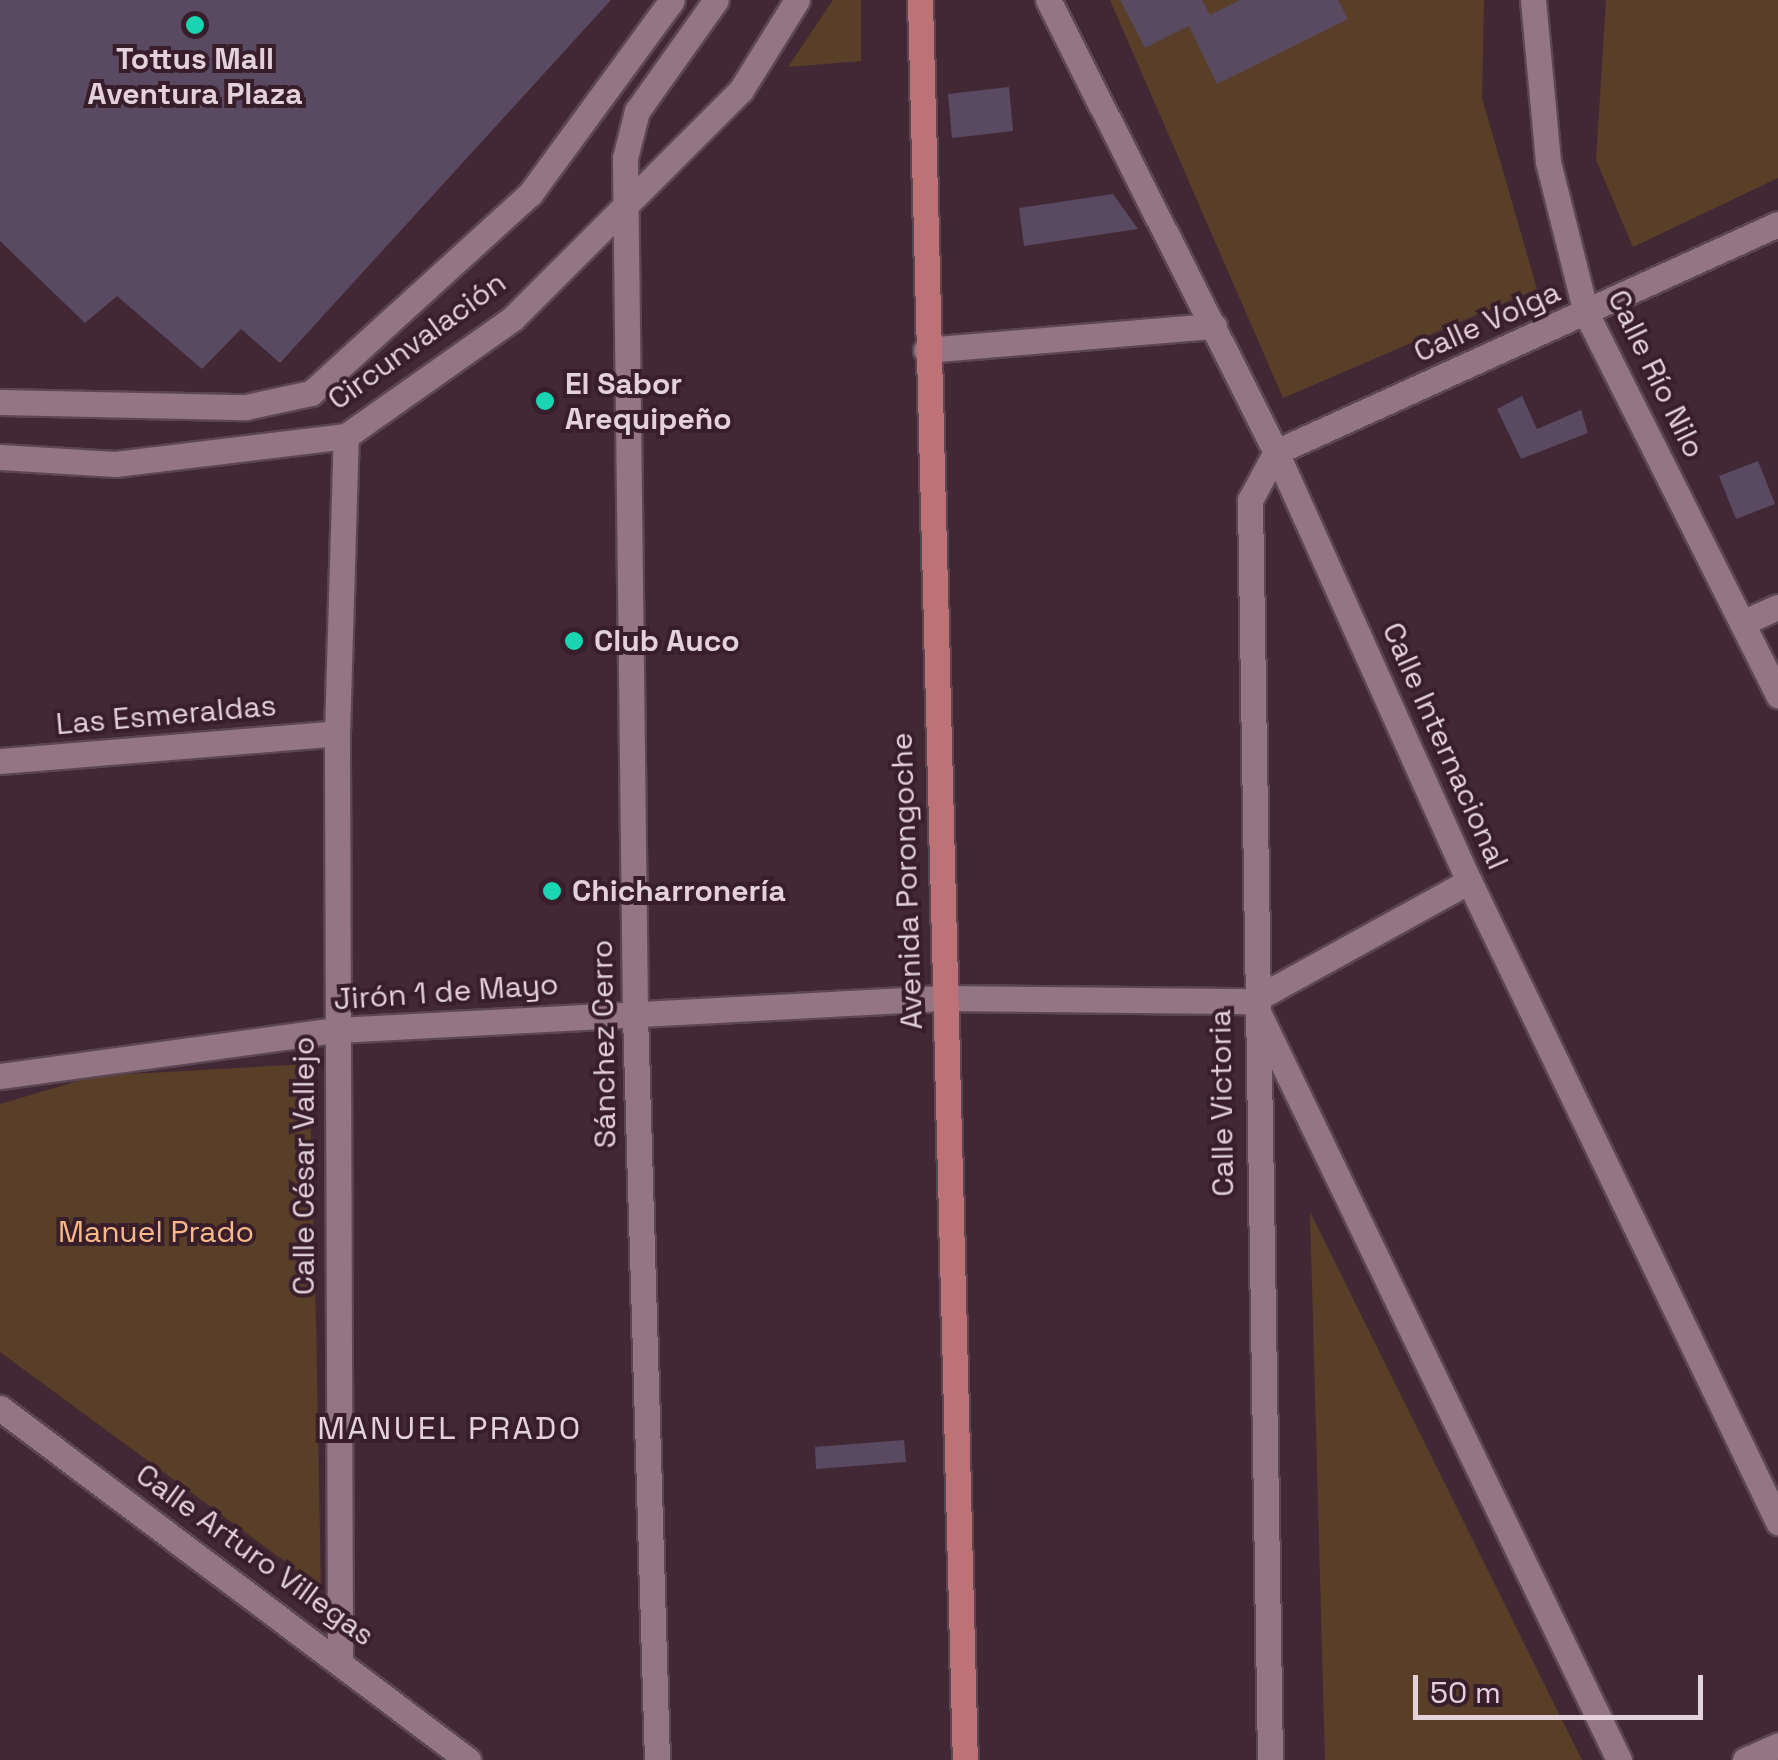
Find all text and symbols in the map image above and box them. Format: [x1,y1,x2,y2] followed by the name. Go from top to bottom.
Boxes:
[184,14,206,36] marker: Tottus Mall Aventura Plaza
[87,41,303,112] place label: Tottus Mall Aventura Plaza
[321,264,513,418] street label: Circunvalación
[1408,274,1566,370] street label: Calle Volga
[1600,284,1712,464] street label: Calle Río Nilo
[565,366,732,436] place label: El Sabor Arequipeño
[534,390,556,412] marker: El Sabor Arequipeño
[1374,617,1516,875] street label: Calle Internacional
[594,623,740,659] place label: Club Auco
[563,630,585,652] marker: Club Auco
[54,687,278,743] street label: Las Esmeraldas
[884,732,930,1030] street label: Avenida Porongoche
[572,873,786,909] place label: Chicharronería
[541,880,563,902] marker: Chicharronería
[584,939,624,1149] street label: Sánchez Cerro
[332,966,560,1018] street label: Jirón 1 de Mayo
[1202,1009,1242,1197] street label: Calle Victoria
[286,1037,322,1295] street label: Calle César Vallejo
[58,1214,254,1250] park label: Manuel Prado
[317,1409,583,1447] district label: MANUEL PRADO
[128,1456,382,1654] street label: Calle Arturo Villegas
[1418,1655,1708,1717] scale bar
[1430,1673,1501,1712] text: 50 m

